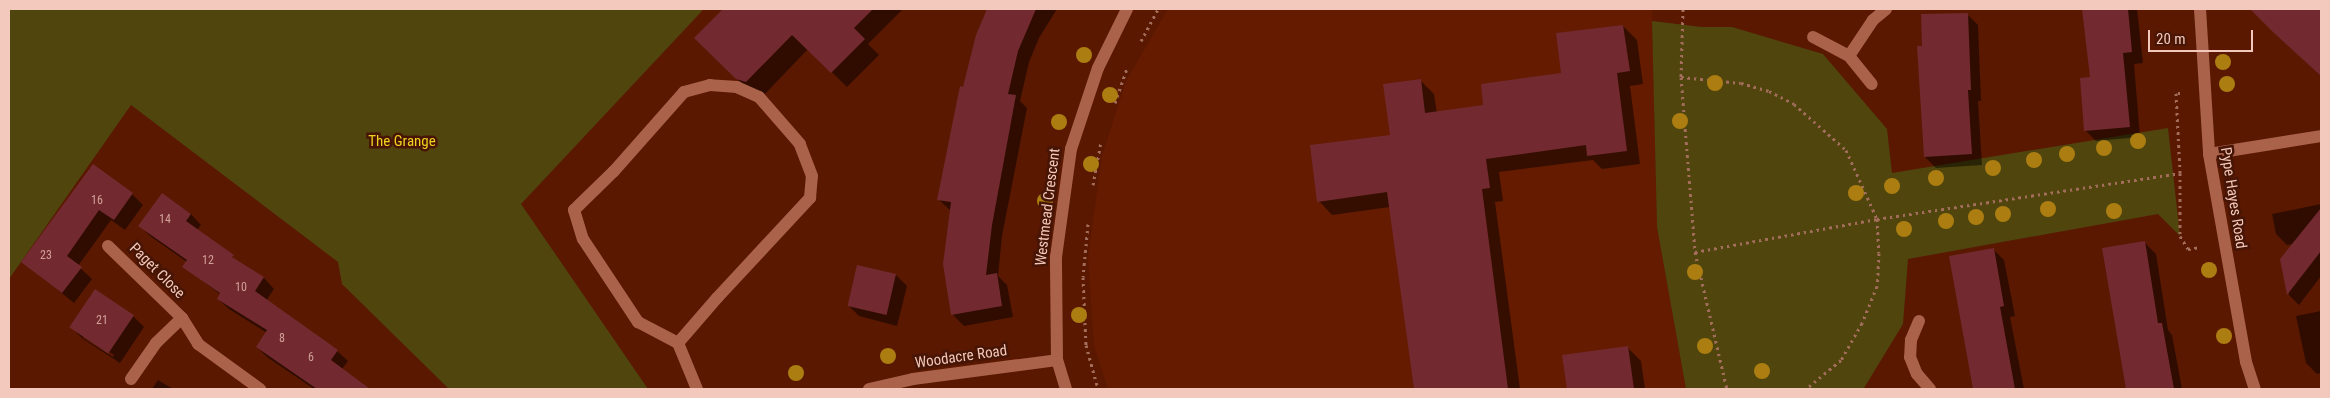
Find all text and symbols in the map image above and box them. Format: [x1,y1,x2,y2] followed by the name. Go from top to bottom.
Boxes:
[2150,20,2255,52] scale bar
[2156,30,2186,48] text: 20 m
[368,133,436,151] park label: The Grange
[2216,146,2250,250] street label: Pype Hayes Road
[1032,147,1064,267] street label: Westmead Crescent
[91,194,103,208] house number: 16
[159,213,171,227] house number: 14
[126,240,188,302] street label: Paget Close
[40,249,52,263] house number: 23
[202,254,214,268] house number: 12
[235,281,247,295] house number: 10
[96,314,108,328] house number: 21
[279,332,285,346] house number: 8
[914,342,1008,372] street label: Woodacre Road
[308,351,314,365] house number: 6

